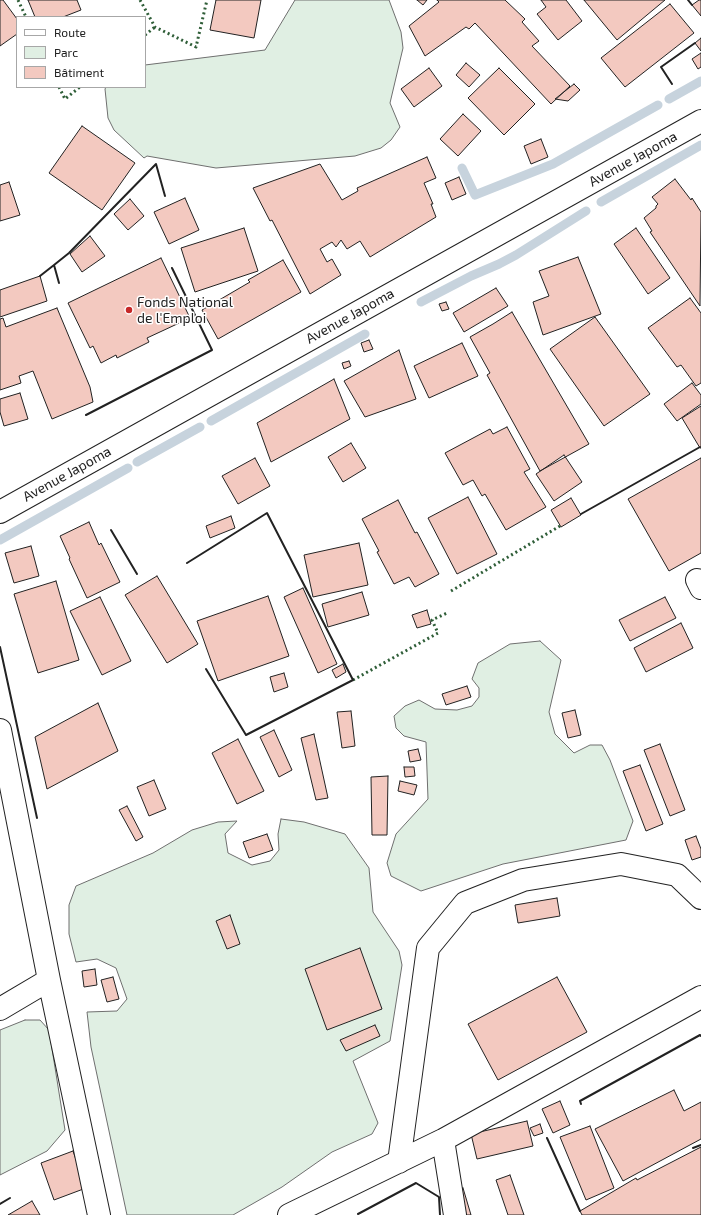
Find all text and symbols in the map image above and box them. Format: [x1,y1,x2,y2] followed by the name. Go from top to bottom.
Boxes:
[16,16,146,88] legend
[54,25,86,39] text: Route
[54,45,78,59] text: Parc
[54,65,104,79] text: Bâtiment
[586,128,680,190] street label: Avenue Japoma
[303,285,397,347] street label: Avenue Japoma
[137,294,233,326] place label: Fonds National de l'Emploi
[124,305,134,315] marker: Fonds National de l'Emploi
[20,443,114,505] street label: Avenue Japoma

